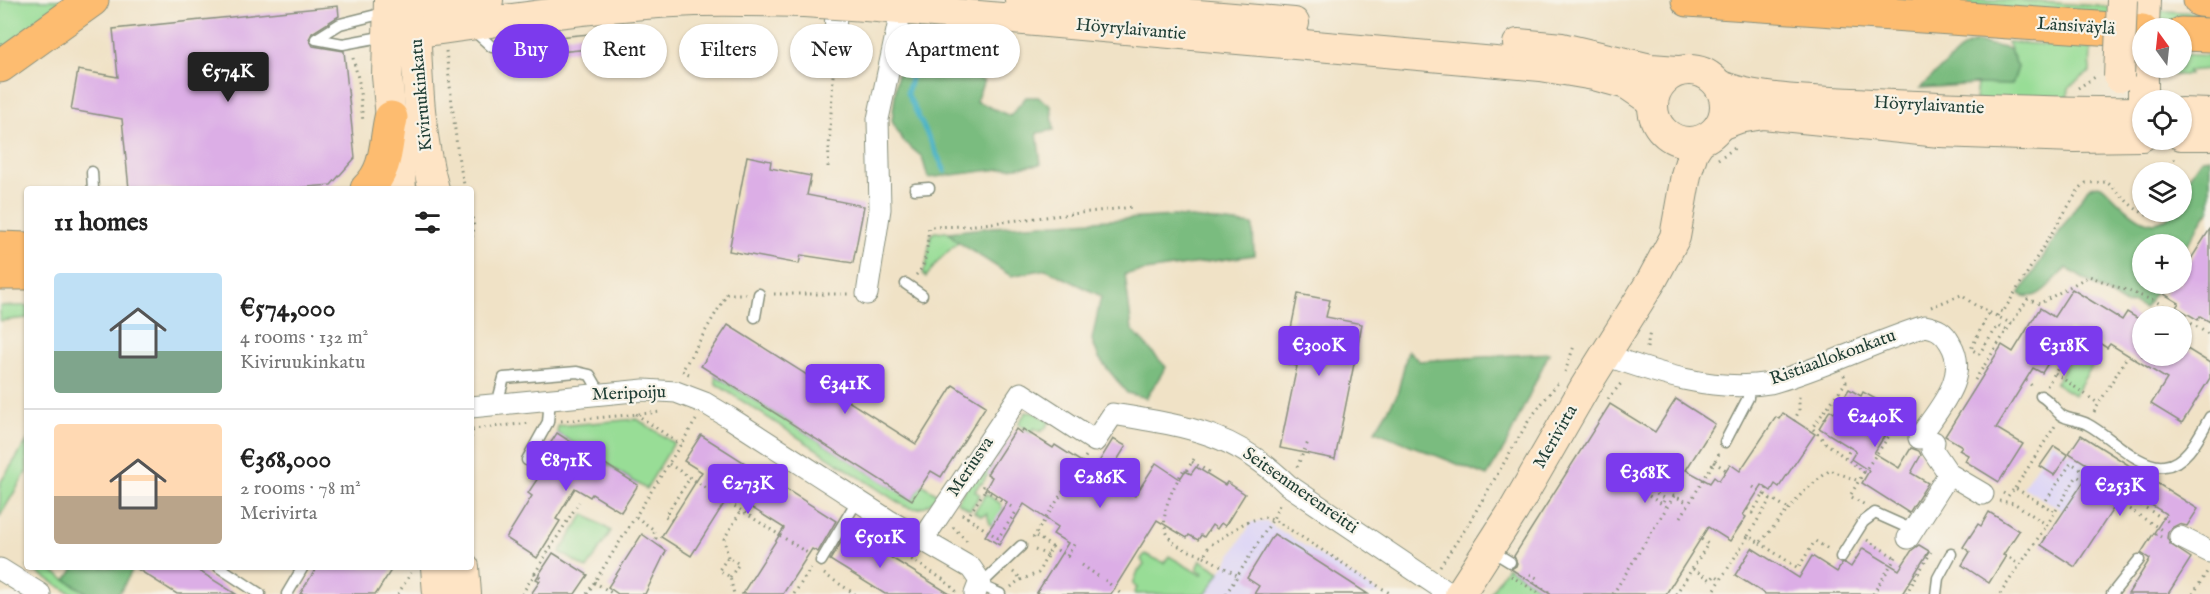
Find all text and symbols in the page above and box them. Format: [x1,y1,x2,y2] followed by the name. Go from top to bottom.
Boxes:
[2036,13,2116,41] street label: Länsiväylä
[1075,14,1187,46] street label: Höyrylaivantie
[2132,18,2192,78] north arrow
[2132,18,2192,366] map controls
[492,24,569,78] chip: Buy
[581,24,667,78] chip: Rent
[679,24,778,78] chip: Filters
[790,24,873,78] chip: New
[885,24,1020,78] chip: Apartment
[406,38,438,152] street label: Kiviruukinkatu
[186,52,270,103] pin: €574K
[202,59,254,84] text: €574K
[2132,90,2192,150] button: locate
[1873,92,1985,120] street label: Höyrylaivantie
[2132,162,2192,222] button: layers
[54,206,148,239] text: 11 homes
[411,206,444,239] icon: filters
[2132,234,2192,294] button: +
[240,292,335,325] text: €574,000
[102,297,174,369] icon: home
[2132,306,2192,366] button: −
[240,325,368,350] text: 4 rooms · 132 m²
[1767,325,1899,391] street label: Ristiaallokonkatu
[1277,326,1361,377] pin: €300K
[2022,326,2106,377] pin: €318K
[1292,333,1346,358] text: €300K
[2040,333,2088,358] text: €318K
[240,350,365,375] text: Kiviruukinkatu
[803,364,887,415] pin: €341K
[820,371,870,396] text: €341K
[592,381,666,407] street label: Meripoiju
[1833,397,1917,448] pin: €240K
[1529,401,1583,473] street label: Merivirta
[1847,404,1903,429] text: €240K
[943,432,1000,502] street label: Meriusva
[524,441,608,492] pin: €871K
[240,443,331,476] text: €368,000
[1238,443,1362,540] street label: Seitsenmerenreitti
[102,448,174,520] icon: home
[541,448,591,473] text: €871K
[1603,453,1687,504] pin: €368K
[1058,458,1142,509] pin: €286K
[1620,460,1670,485] text: €368K
[706,464,790,515] pin: €273K
[1074,465,1126,490] text: €286K
[2078,466,2162,517] pin: €253K
[722,471,774,496] text: €273K
[2095,473,2145,498] text: €253K
[240,476,361,501] text: 2 rooms · 78 m²
[240,501,317,526] text: Merivirta
[838,518,922,569] pin: €501K
[855,525,905,550] text: €501K

